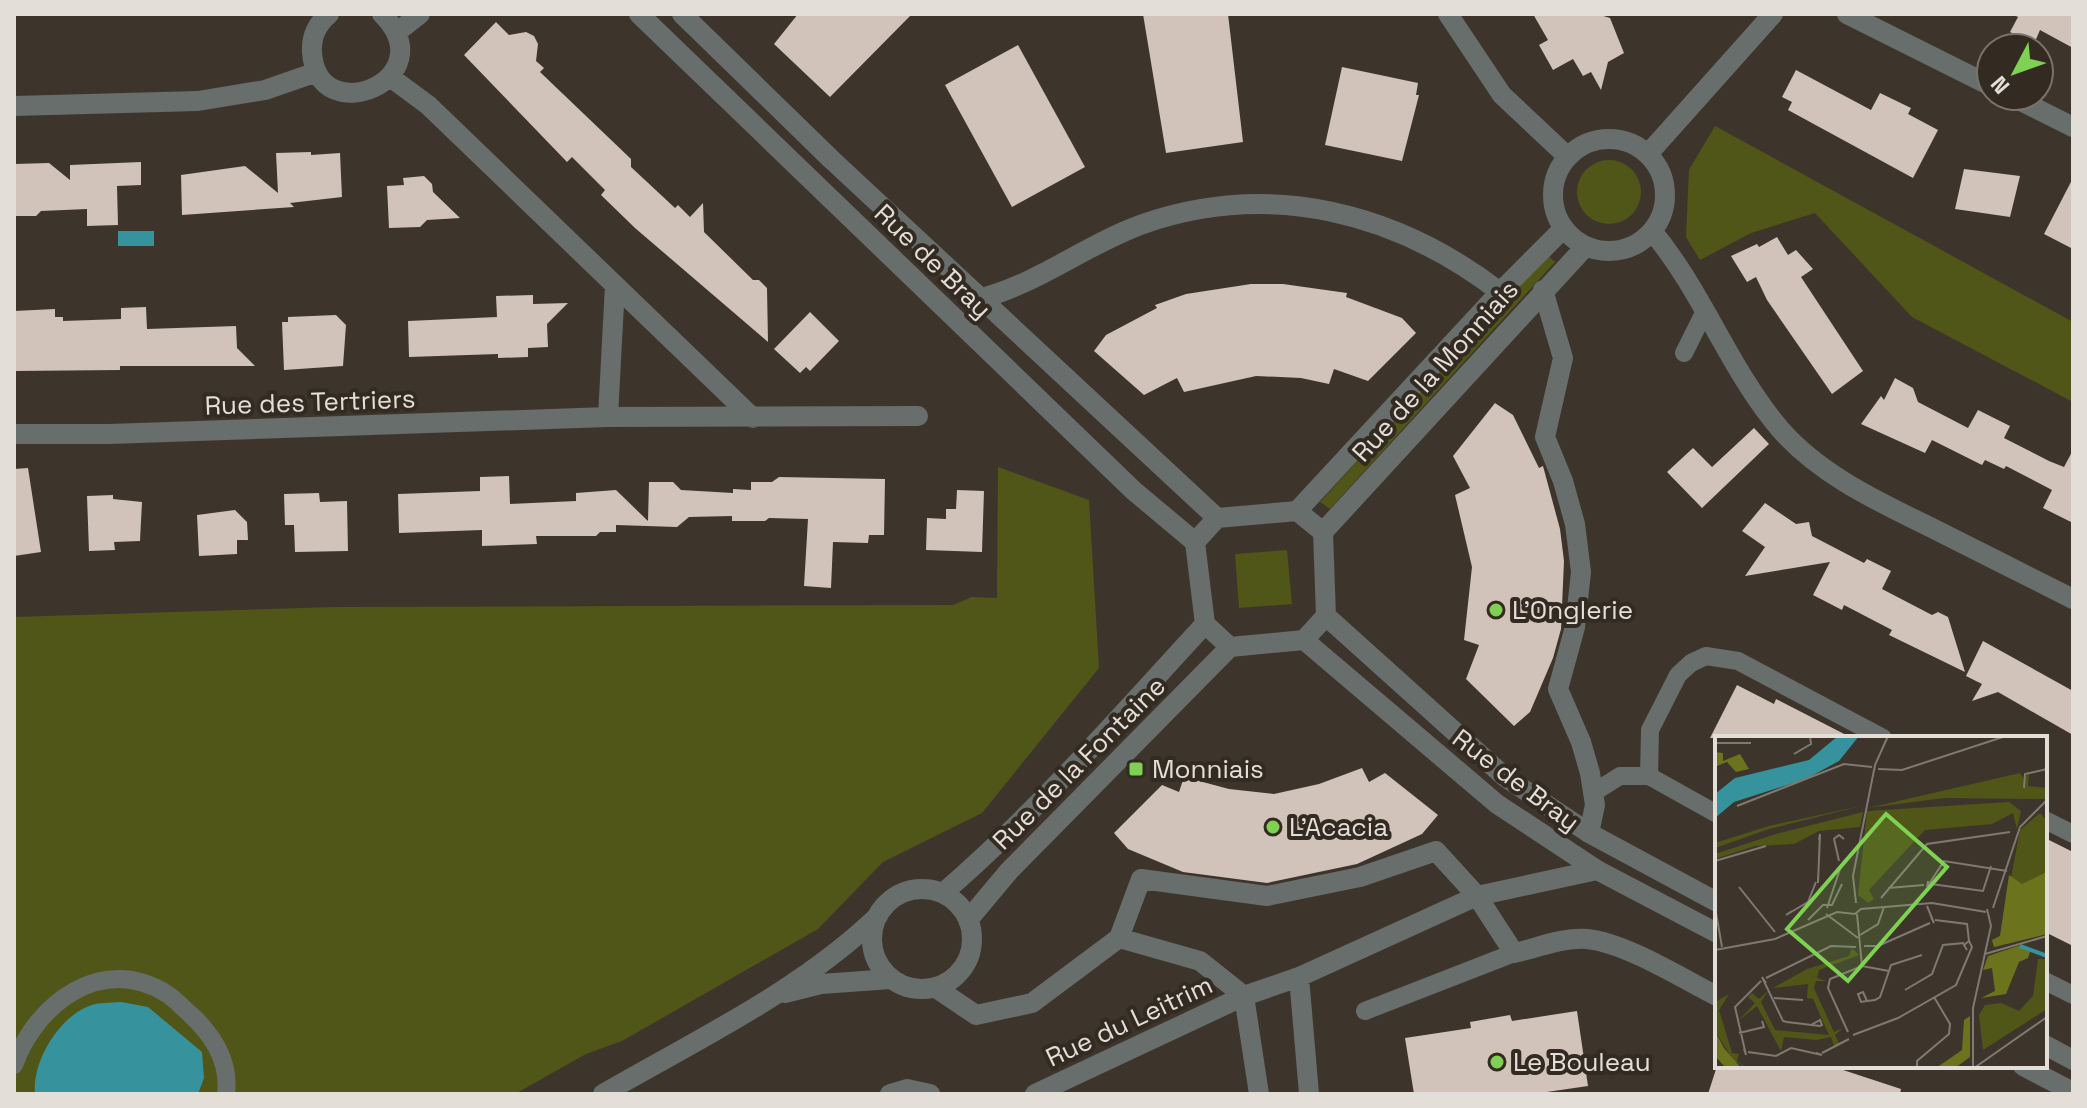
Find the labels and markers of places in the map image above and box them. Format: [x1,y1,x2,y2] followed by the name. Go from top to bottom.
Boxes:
[1512,593,1633,627] place label: L'Onglerie
[1487,601,1505,619] marker: L'Onglerie
[1152,752,1264,786] place label: Monniais
[1127,760,1145,778] marker: Monniais
[1289,810,1388,844] place label: L'Acacia
[1264,818,1282,836] marker: L'Acacia
[1513,1045,1651,1079] place label: Le Bouleau
[1488,1053,1506,1071] marker: Le Bouleau

